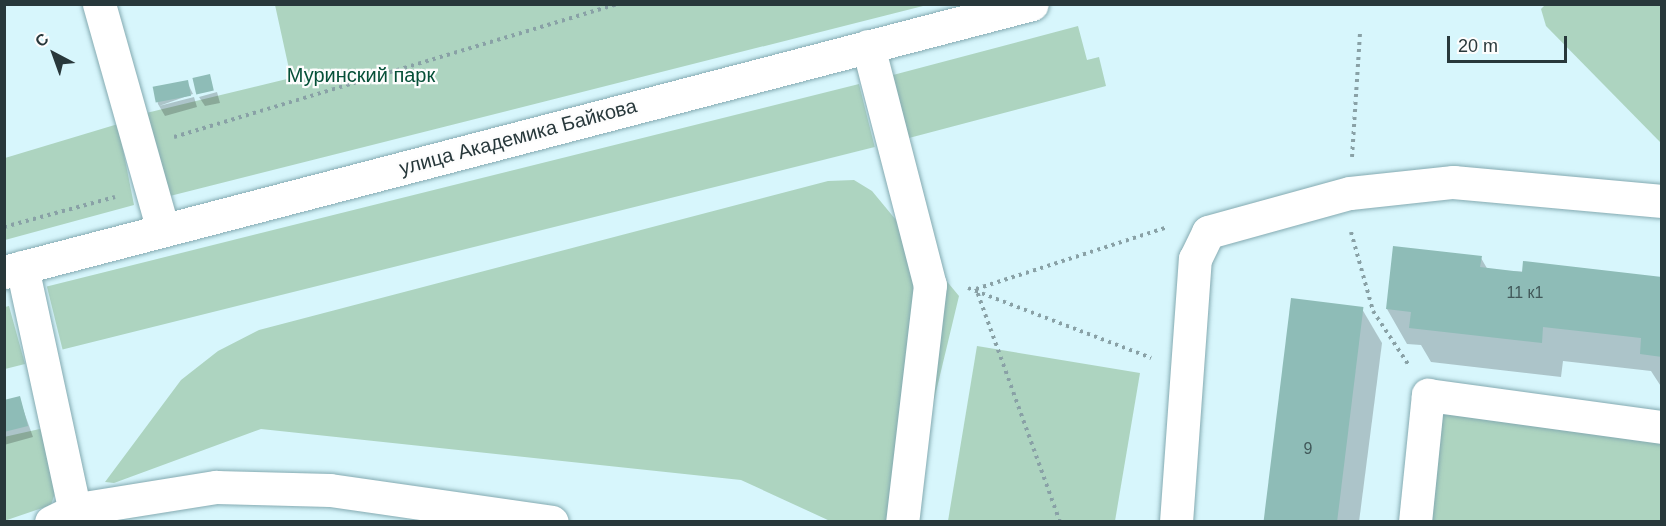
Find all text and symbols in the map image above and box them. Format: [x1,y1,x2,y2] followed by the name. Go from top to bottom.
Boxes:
[24,24,84,84] north arrow
[1450,24,1570,62] scale bar
[32,30,52,50] text: С
[1458,36,1498,56] text: 20 m
[287,63,435,87] park label: Муринский парк
[397,94,639,180] street label: улица Академика Байкова
[1507,283,1543,303] house number: 11 к1
[1304,439,1312,459] house number: 9

